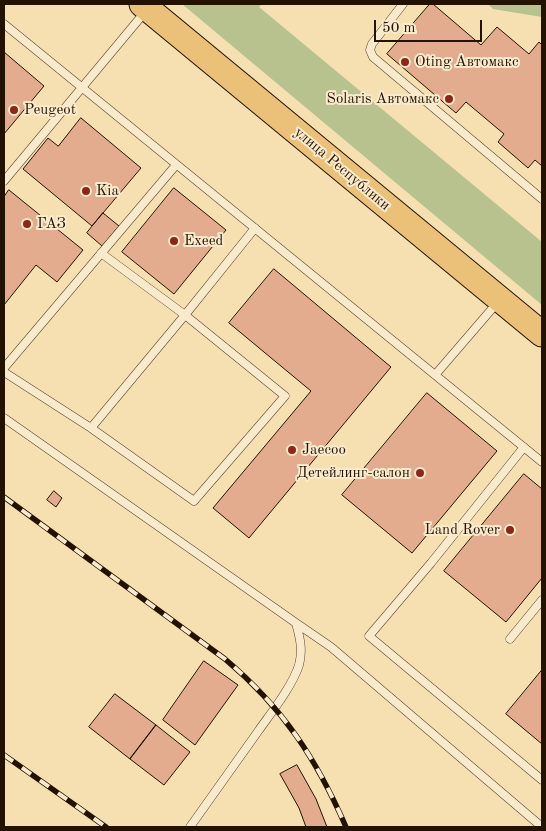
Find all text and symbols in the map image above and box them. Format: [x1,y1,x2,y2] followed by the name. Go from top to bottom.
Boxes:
[376,10,484,42] scale bar
[382,21,416,36] text: 50 m
[415,53,518,71] place label: Oting Автомакс
[399,56,411,68] marker: Oting Автомакс
[327,90,439,108] place label: Solaris Автомакс
[443,93,455,105] marker: Solaris Автомакс
[24,101,76,119] place label: Peugeot
[8,104,20,116] marker: Peugeot
[290,123,394,215] street label: улица Республики
[96,182,119,200] place label: Kia
[80,185,92,197] marker: Kia
[37,215,66,233] place label: ГАЗ
[21,218,33,230] marker: ГАЗ
[184,232,223,250] place label: Exeed
[168,235,180,247] marker: Exeed
[302,441,346,459] place label: Jaecoo
[286,444,298,456] marker: Jaecoo
[297,464,410,482] place label: Детейлинг-салон
[414,467,426,479] marker: Детейлинг-салон
[425,521,500,539] place label: Land Rover
[504,524,516,536] marker: Land Rover

